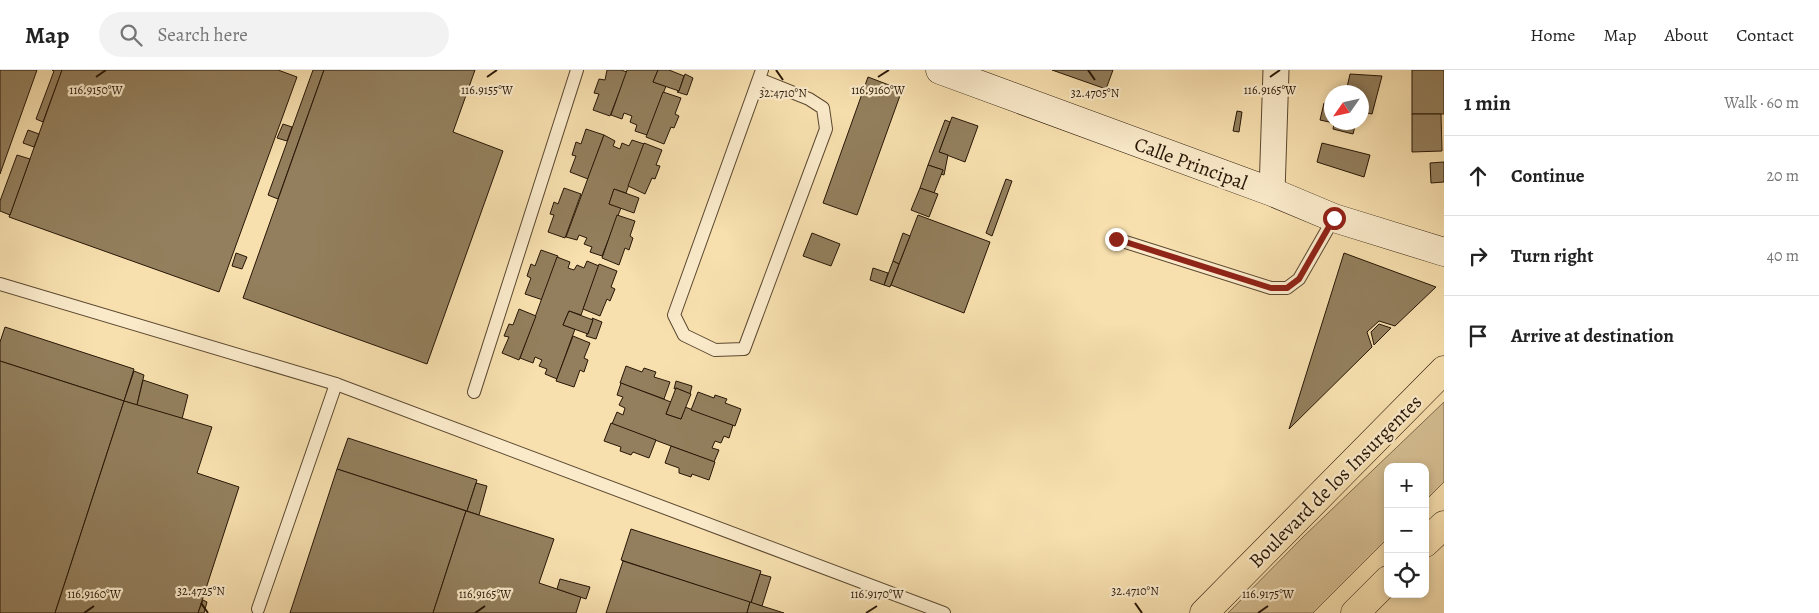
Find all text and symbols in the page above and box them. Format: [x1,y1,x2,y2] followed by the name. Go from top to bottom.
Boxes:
[99,12,449,57] search box
[25,19,69,51] text: Map
[117,21,145,49] icon: search
[157,22,248,48] text: Search here
[1530,23,1575,47] text: Home
[1603,23,1636,47] text: Map
[1664,23,1708,47] text: About
[1736,23,1794,47] text: Contact
[69,82,123,98] text: 116.9150°W
[461,82,514,98] text: 116.9155°W
[851,82,906,98] text: 116.9160°W
[1244,82,1297,98] text: 116.9165°W
[759,85,807,101] text: 32.4710°N
[1071,85,1120,101] text: 32.4705°N
[1324,85,1369,130] north arrow
[1464,89,1511,117] text: 1 min
[1724,92,1799,114] text: Walk · 60 m
[1131,131,1251,196] street label: Calle Principal
[1464,162,1492,190] icon: ahead
[1511,163,1585,189] text: Continue
[1766,165,1799,187] text: 20 m
[1323,207,1346,230] route start
[1105,228,1128,251] route end
[1464,242,1492,270] icon: right
[1511,243,1593,269] text: Turn right
[1767,245,1799,267] text: 40 m
[1464,322,1492,350] icon: arrive
[1511,323,1674,349] text: Arrive at destination
[1243,389,1428,574] street label: Boulevard de los Insurgentes
[1384,463,1429,598] map controls
[1384,463,1429,508] button: +
[1384,508,1429,553] button: −
[1384,553,1429,598] button: locate
[177,583,225,599] text: 32.4725°N
[1111,583,1159,599] text: 32.4710°N
[67,586,122,602] text: 116.9160°W
[459,586,512,602] text: 116.9165°W
[850,586,904,602] text: 116.9170°W
[1242,586,1295,602] text: 116.9175°W

